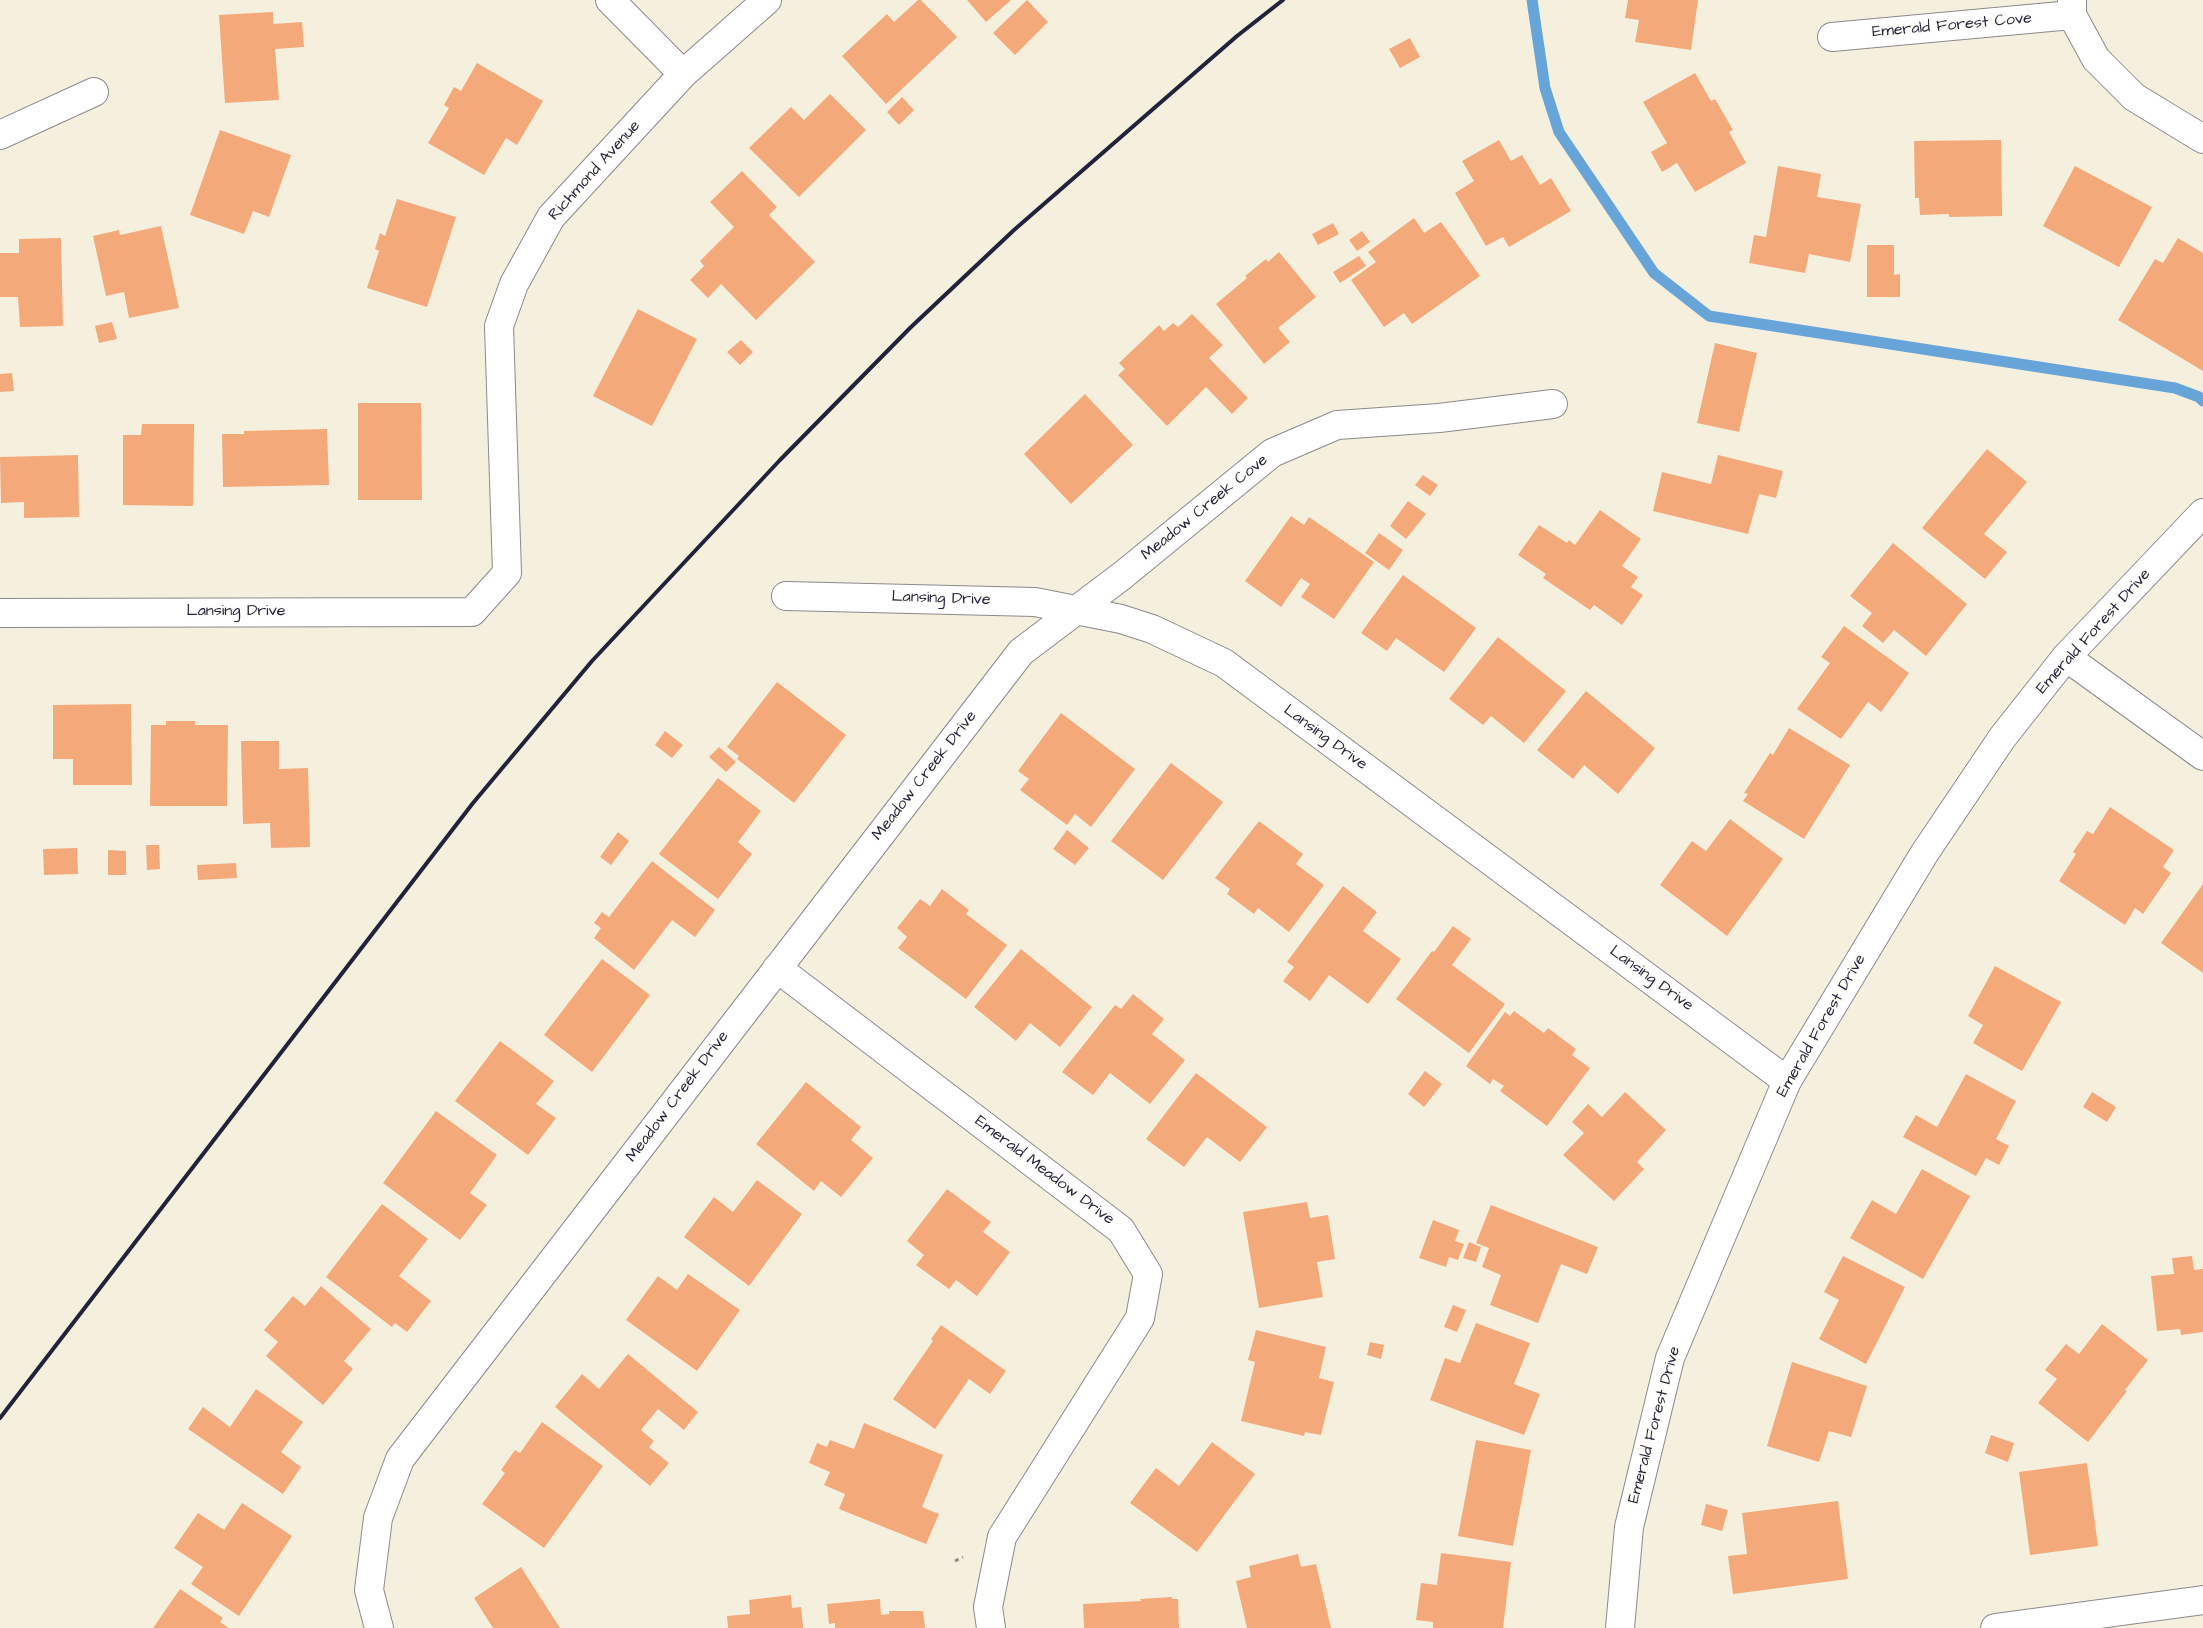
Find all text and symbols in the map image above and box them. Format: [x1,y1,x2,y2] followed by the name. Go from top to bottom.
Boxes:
[1871,9,2033,43] street label: Emerald Forest Cove
[545,117,645,225] street label: Richmond Avenue
[1138,451,1272,565] street label: Meadow Creek Cove
[2033,565,2155,699] street label: Emerald Forest Drive
[891,588,991,610] street label: Lansing Drive
[187,602,285,622] street label: Lansing Drive
[1279,701,1371,775] street label: Lansing Drive
[869,707,981,845] street label: Meadow Creek Drive
[1605,942,1697,1016] street label: Lansing Drive
[1773,951,1871,1101] street label: Emerald Forest Drive
[623,1028,733,1166] street label: Meadow Creek Drive
[970,1112,1118,1230] street label: Emerald Meadow Drive
[1625,1344,1685,1506] street label: Emerald Forest Drive

